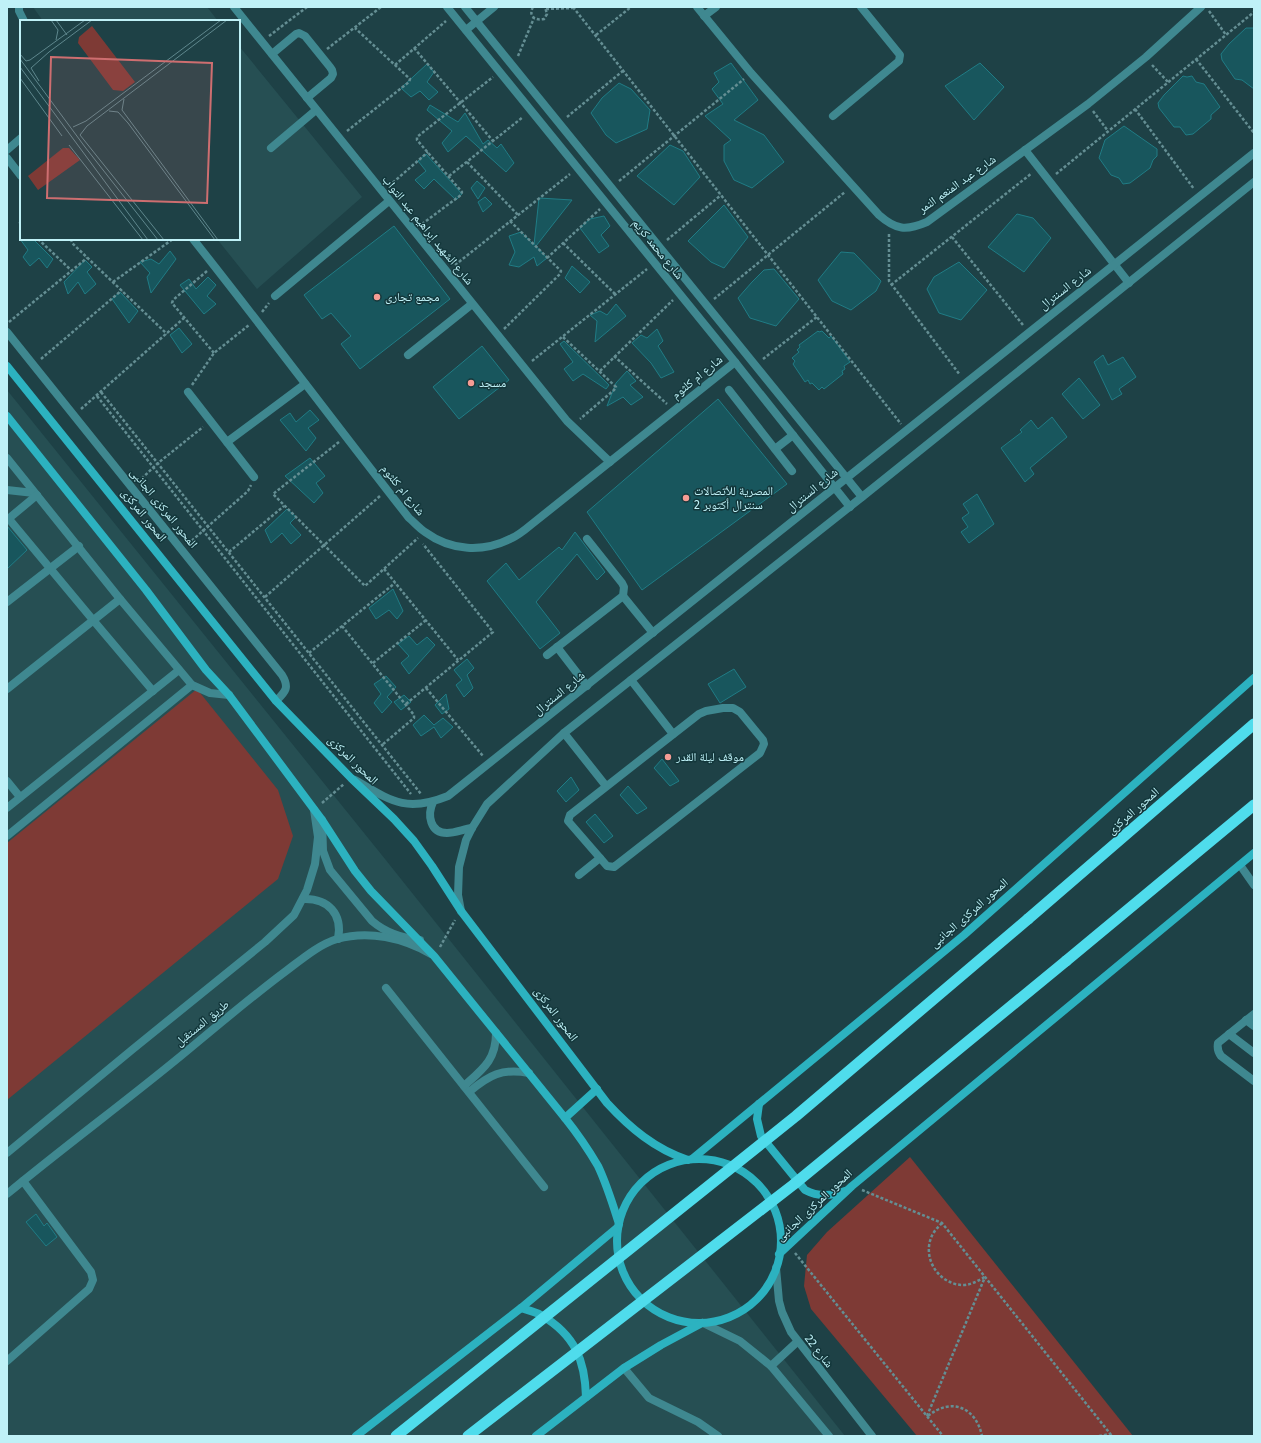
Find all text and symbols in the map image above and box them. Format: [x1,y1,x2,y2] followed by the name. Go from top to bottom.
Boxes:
[20,20,240,240] inset map
[915,152,999,217] street label: شارع عبد المنعم النمر
[379,172,477,288] street label: شارع الشهيد إبراهيم عبد التواب
[629,216,687,283] street label: شارع محمد كريم
[1036,263,1094,313] street label: شارع السنترال
[385,290,440,304] place label: مجمع تجارى
[372,292,382,302] marker: مجمع تجارى
[669,352,726,403] street label: شارع ام كلثوم
[479,376,506,390] place label: مسجد
[466,378,476,388] marker: مسجد
[377,462,428,519] street label: شارع ام كلثوم
[127,465,201,551] street label: المحور المركزى الجانبى
[783,465,841,516] street label: شارع السنترال
[694,484,773,512] place label: المصرية للأتصالات سنترال أكتوبر 2
[118,486,170,544] street label: المحور المركزى
[681,493,691,503] marker: المصرية للأتصالات سنترال أكتوبر 2
[530,668,588,719] street label: شارع السنترال
[325,733,381,787] street label: المحور المركزى
[675,750,744,764] place label: موقف ليلة القدر
[663,752,673,762] marker: موقف ليلة القدر
[1104,785,1162,837] street label: المحور المركزى
[927,875,1011,951] street label: المحور المركزى الجانبى
[531,984,581,1044] street label: المحور المركزى
[172,997,232,1049] street label: طريق المستقبل
[773,1166,855,1244] street label: المحور المركزى الجانبى
[801,1332,836,1371] street label: شارع 22

